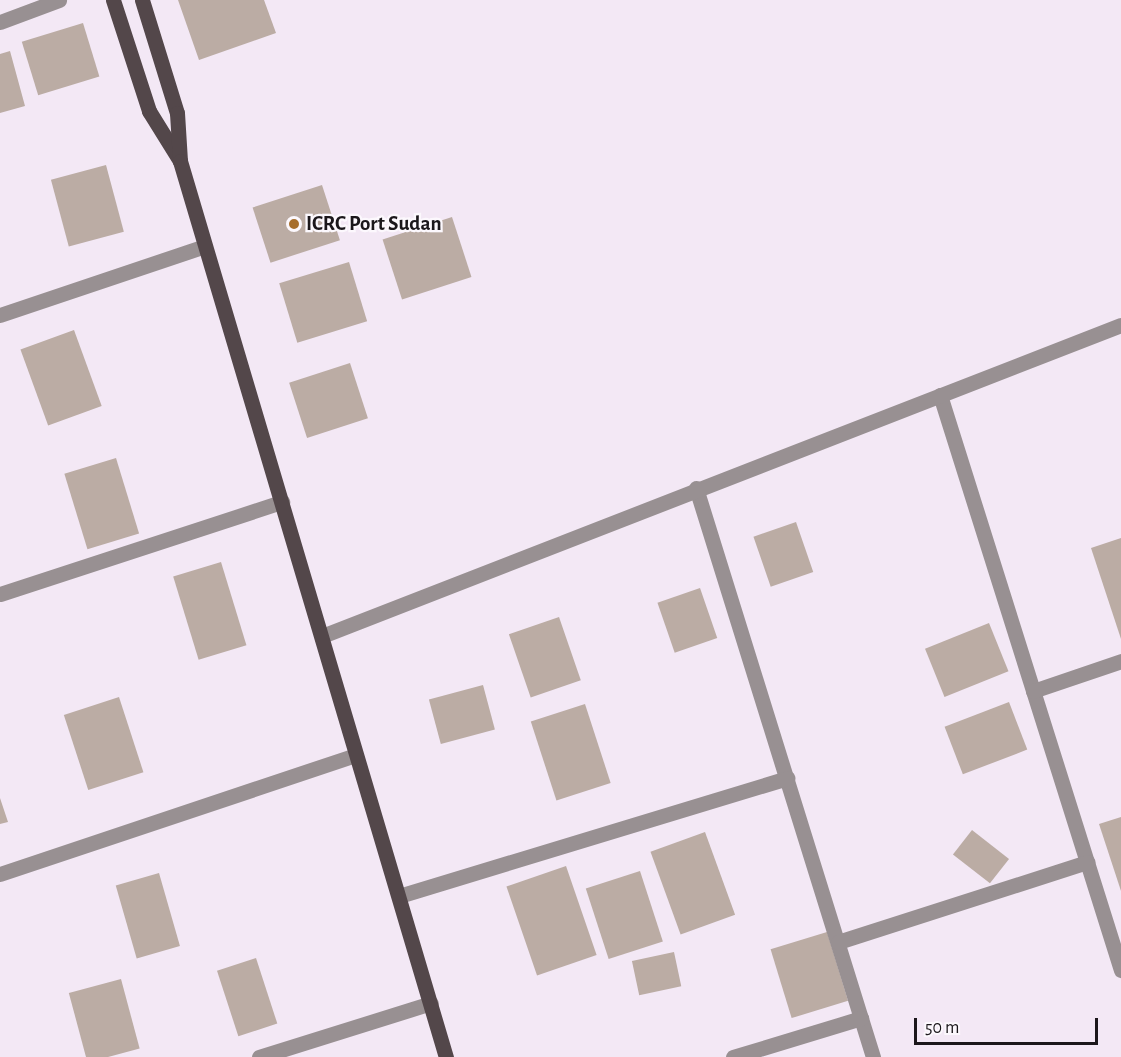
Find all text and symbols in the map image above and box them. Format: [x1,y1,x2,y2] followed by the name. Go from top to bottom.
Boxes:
[306,211,441,237] place label: ICRC Port Sudan
[287,217,301,231] marker: ICRC Port Sudan
[917,1006,1102,1044] scale bar
[925,1019,959,1037] text: 50 m

